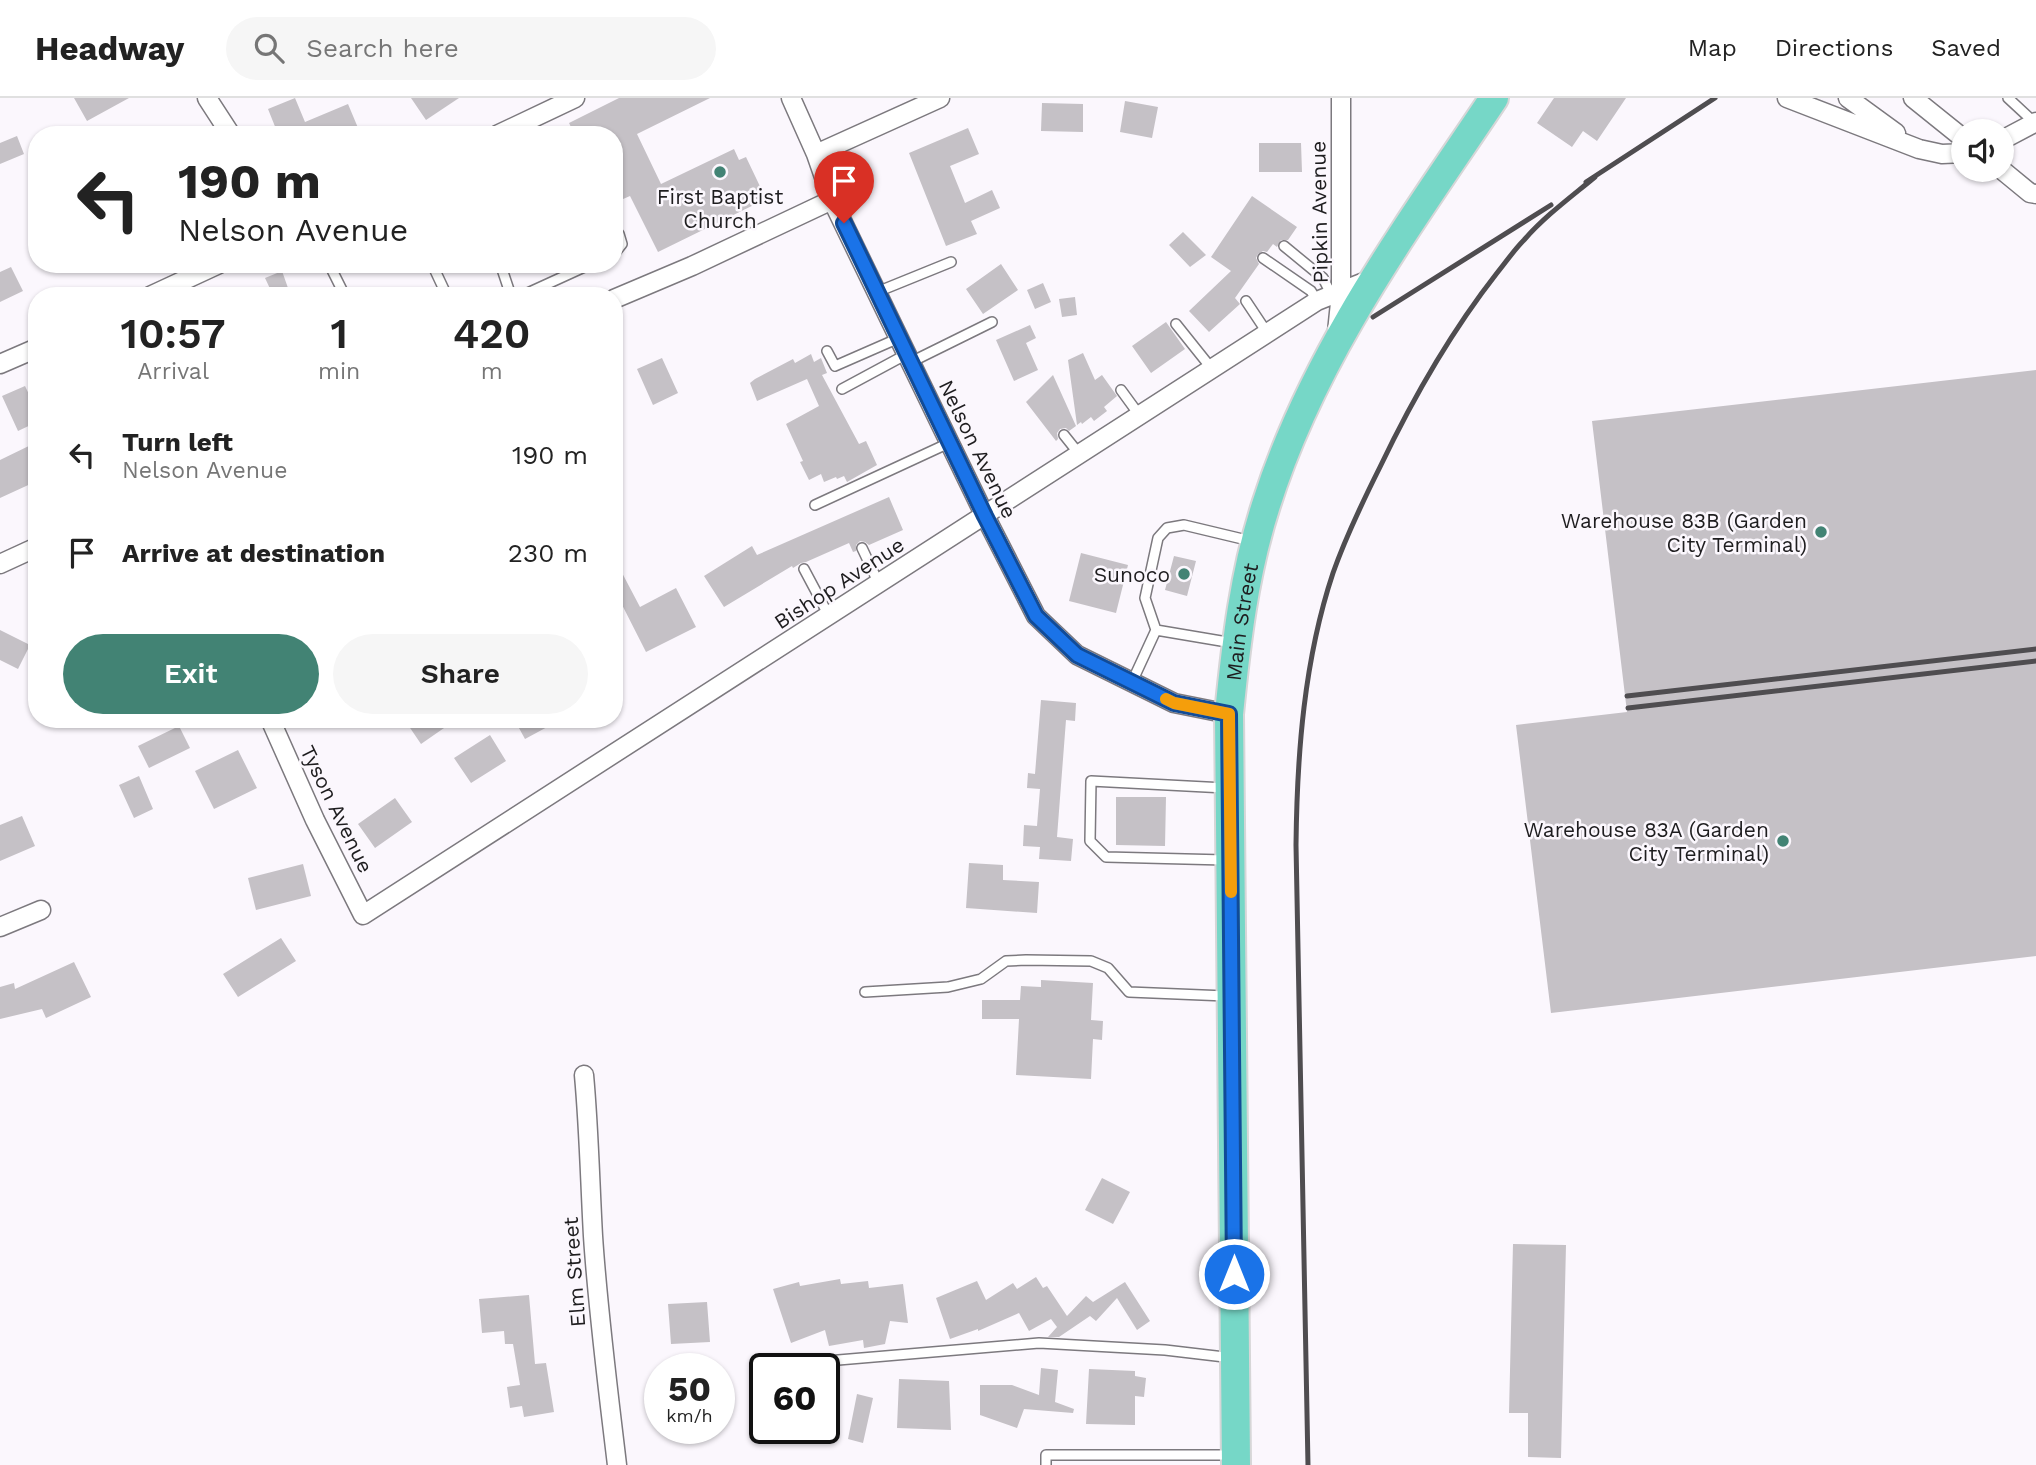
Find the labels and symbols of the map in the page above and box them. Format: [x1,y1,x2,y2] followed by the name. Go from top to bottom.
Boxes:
[1305,140,1333,284] street label: Pipkin Avenue
[814,151,874,223] pin
[712,164,728,180] marker: First Baptist Church
[657,184,783,233] place label: First Baptist Church
[934,376,1022,522] street label: Nelson Avenue
[1561,508,1807,557] place label: Warehouse 83B (Garden City Terminal)
[1813,524,1829,540] marker: Warehouse 83B (Garden City Terminal)
[769,532,909,634] street label: Bishop Avenue
[1220,560,1263,682] street label: Main Street
[1094,562,1170,587] place label: Sunoco
[1176,566,1192,582] marker: Sunoco
[295,741,379,877] street label: Tyson Avenue
[1523,817,1769,866] place label: Warehouse 83A (Garden City Terminal)
[1775,833,1791,849] marker: Warehouse 83A (Garden City Terminal)
[558,1216,590,1328] street label: Elm Street
[1197,1237,1271,1311] position arrow
[749,1353,840,1444] speed limit sign: 60

